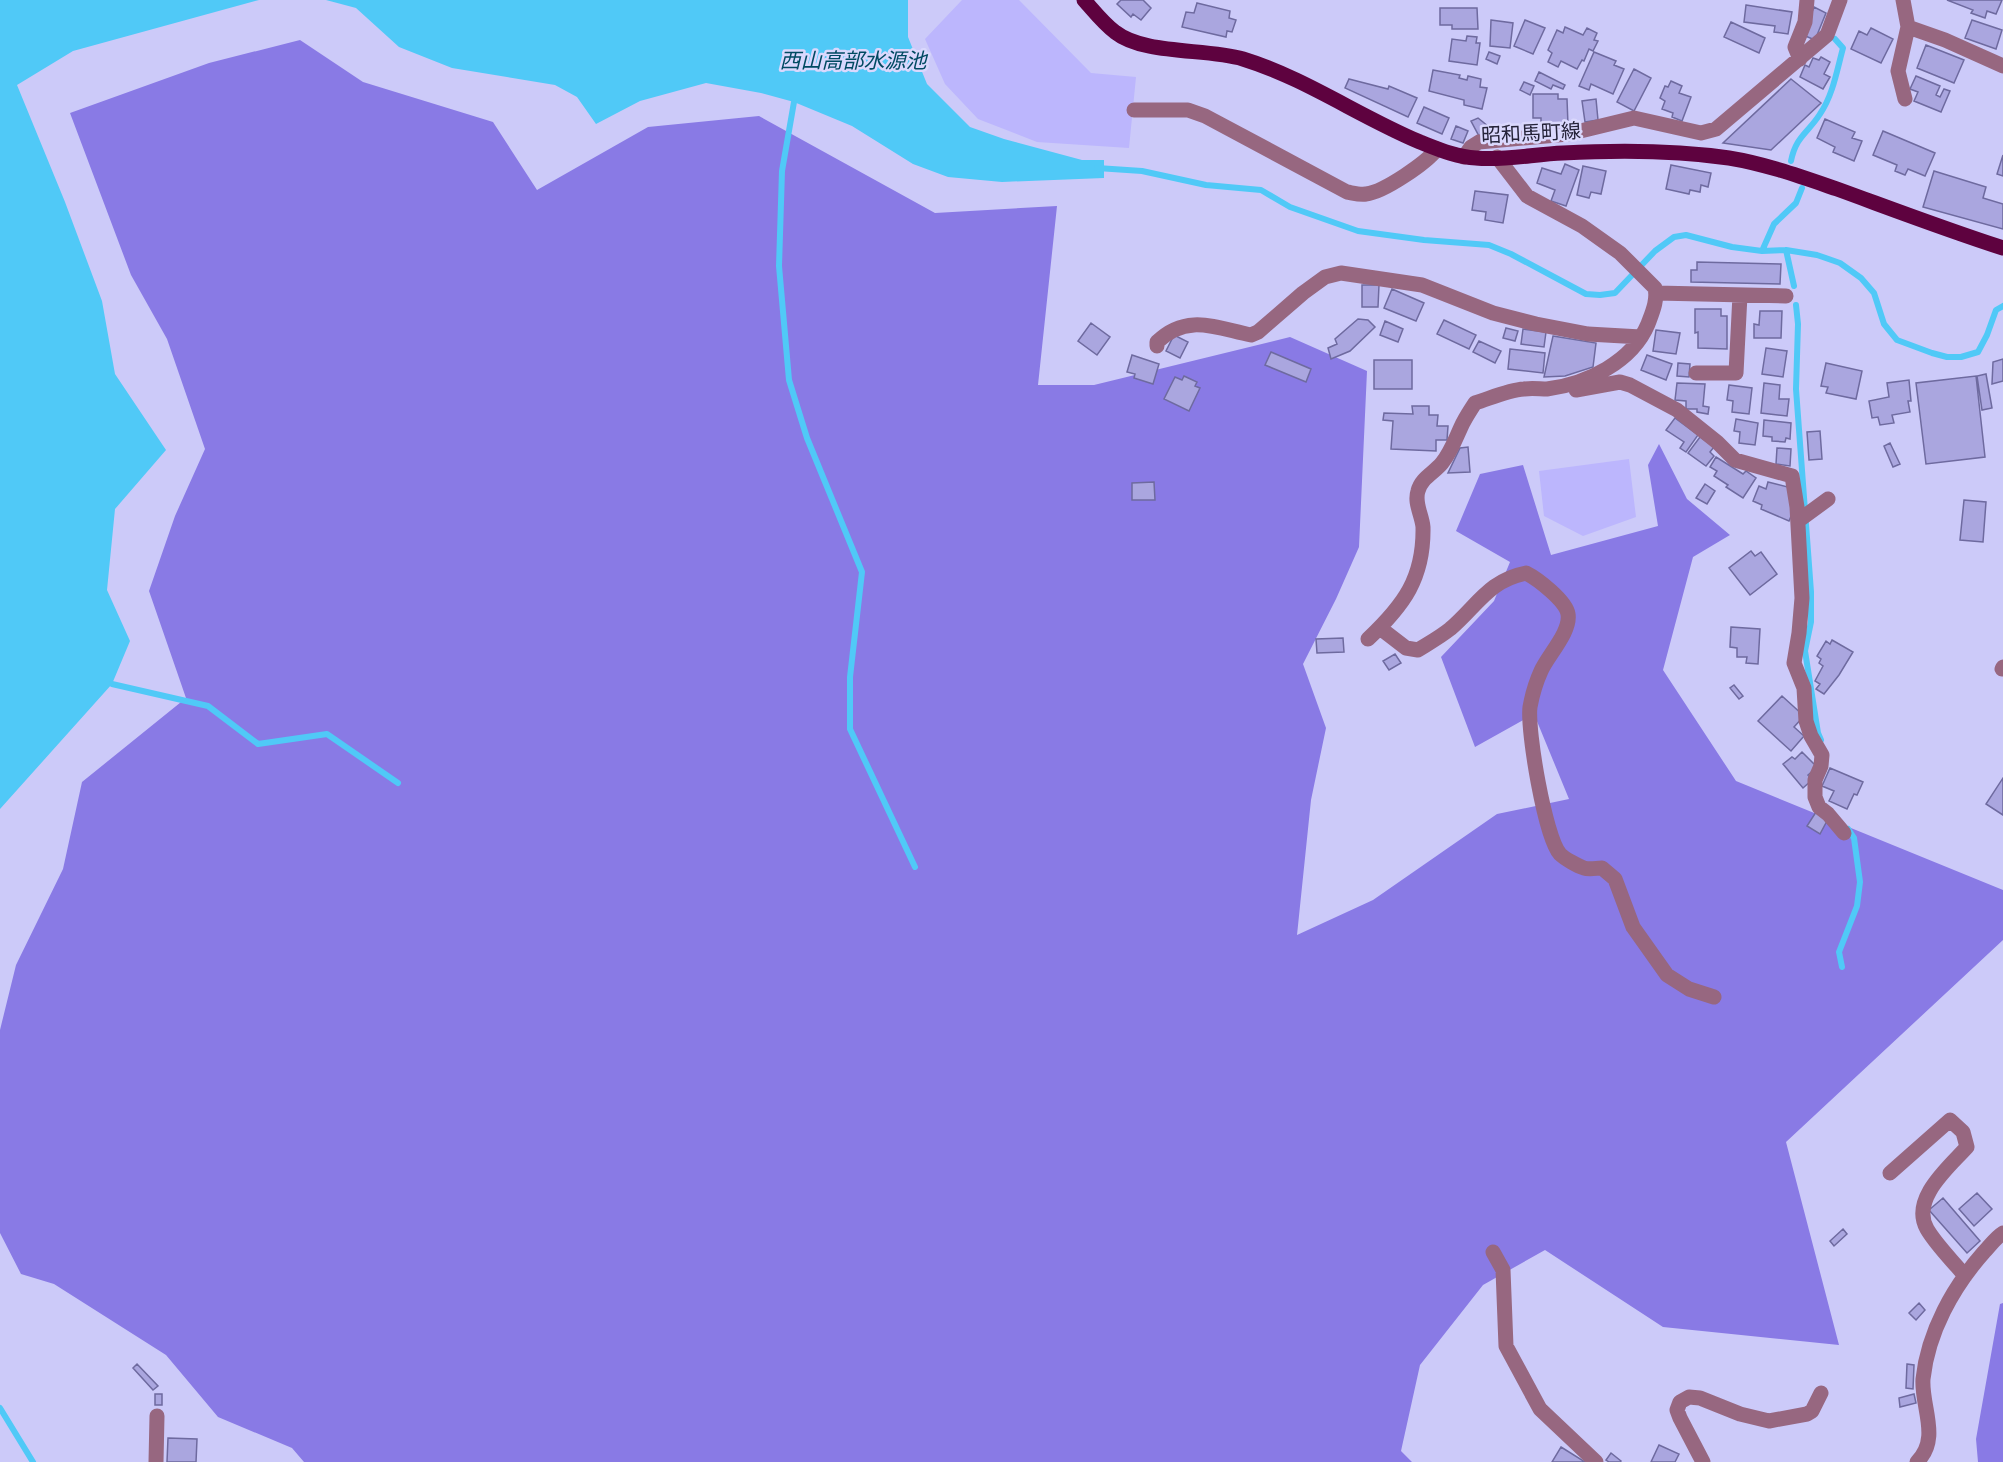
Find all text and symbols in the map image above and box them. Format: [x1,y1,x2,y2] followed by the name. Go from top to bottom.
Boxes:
[780,46,928,76] water label: 西山高部水源池
[1480,117,1582,151] street label: 昭和馬町線

